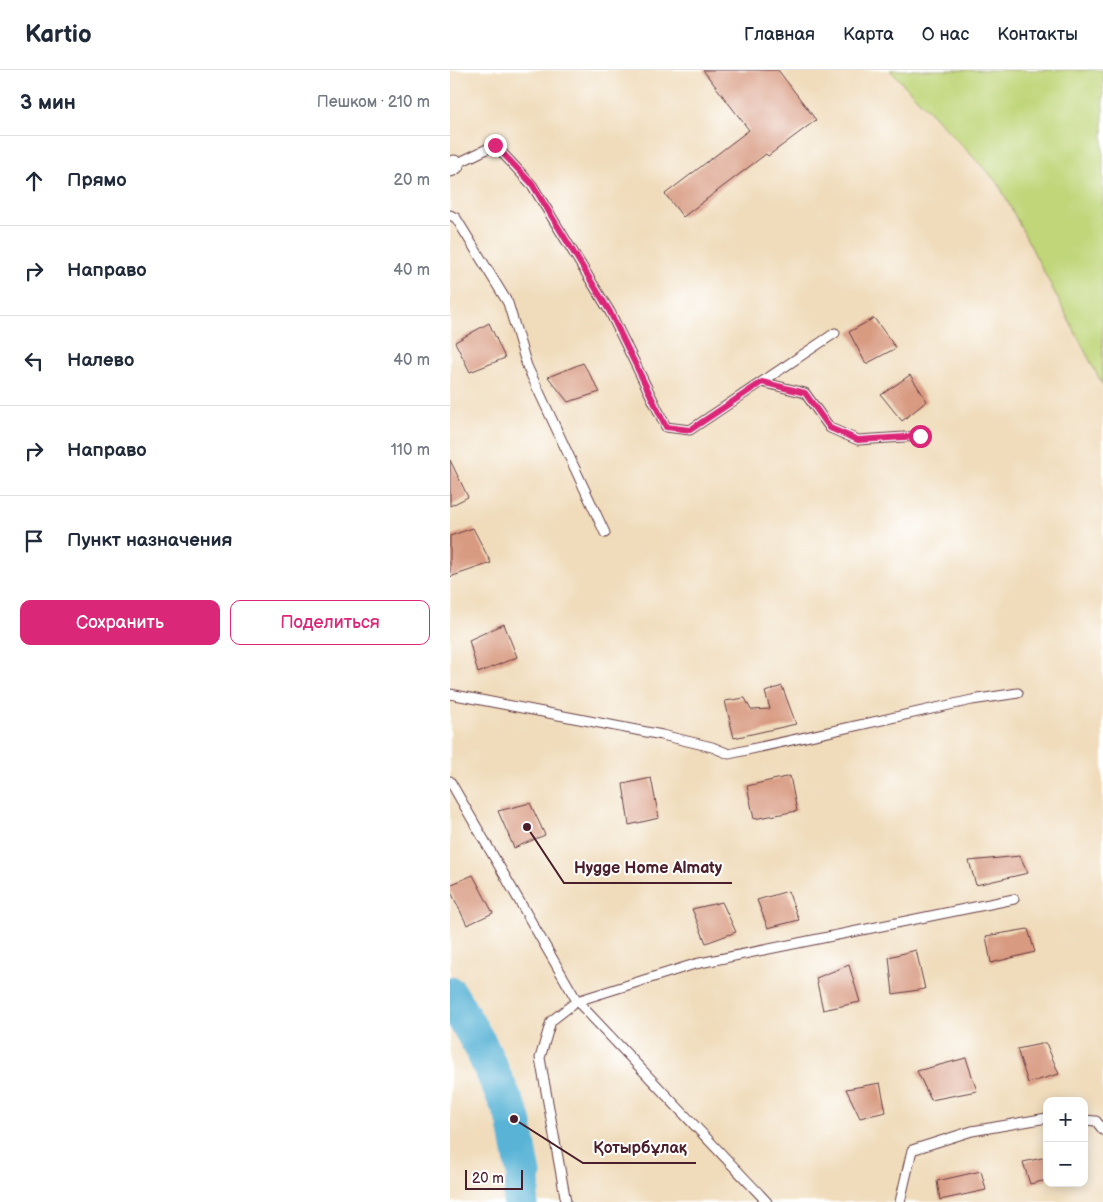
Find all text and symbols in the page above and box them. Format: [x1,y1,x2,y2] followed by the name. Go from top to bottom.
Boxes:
[25,20,92,49] text: Kartio
[744,24,815,45] text: Главная
[843,24,894,45] text: Карта
[922,24,969,45] text: О нас
[997,24,1078,45] text: Контакты
[20,90,76,115] text: 3 мин
[317,93,430,112] text: Пешком · 210 m
[484,134,507,157] route end
[20,167,48,195] icon: ahead
[67,169,127,192] text: Прямо
[394,171,430,190] text: 20 m
[20,257,48,285] icon: right
[67,259,147,282] text: Направо
[393,261,430,280] text: 40 m
[20,347,48,375] icon: left
[67,349,134,372] text: Налево
[393,351,430,370] text: 40 m
[909,425,932,448] route start
[20,437,48,465] icon: right
[67,439,147,462] text: Направо
[391,441,430,460] text: 110 m
[20,527,48,555] icon: arrive
[67,529,232,552] text: Пункт назначения
[20,600,220,645] button: Сохранить
[230,600,430,645] button: Поделиться
[564,852,732,883] callout: Hygge Home Almaty
[574,859,723,878] text: Hygge Home Almaty
[1043,1097,1088,1187] map controls
[1043,1097,1088,1142] button: +
[583,1132,696,1163] callout: Қотырбұлақ
[593,1139,688,1158] text: Қотырбұлақ
[1043,1142,1088,1187] button: −
[465,1167,522,1190] scale bar
[472,1170,504,1187] text: 20 m

